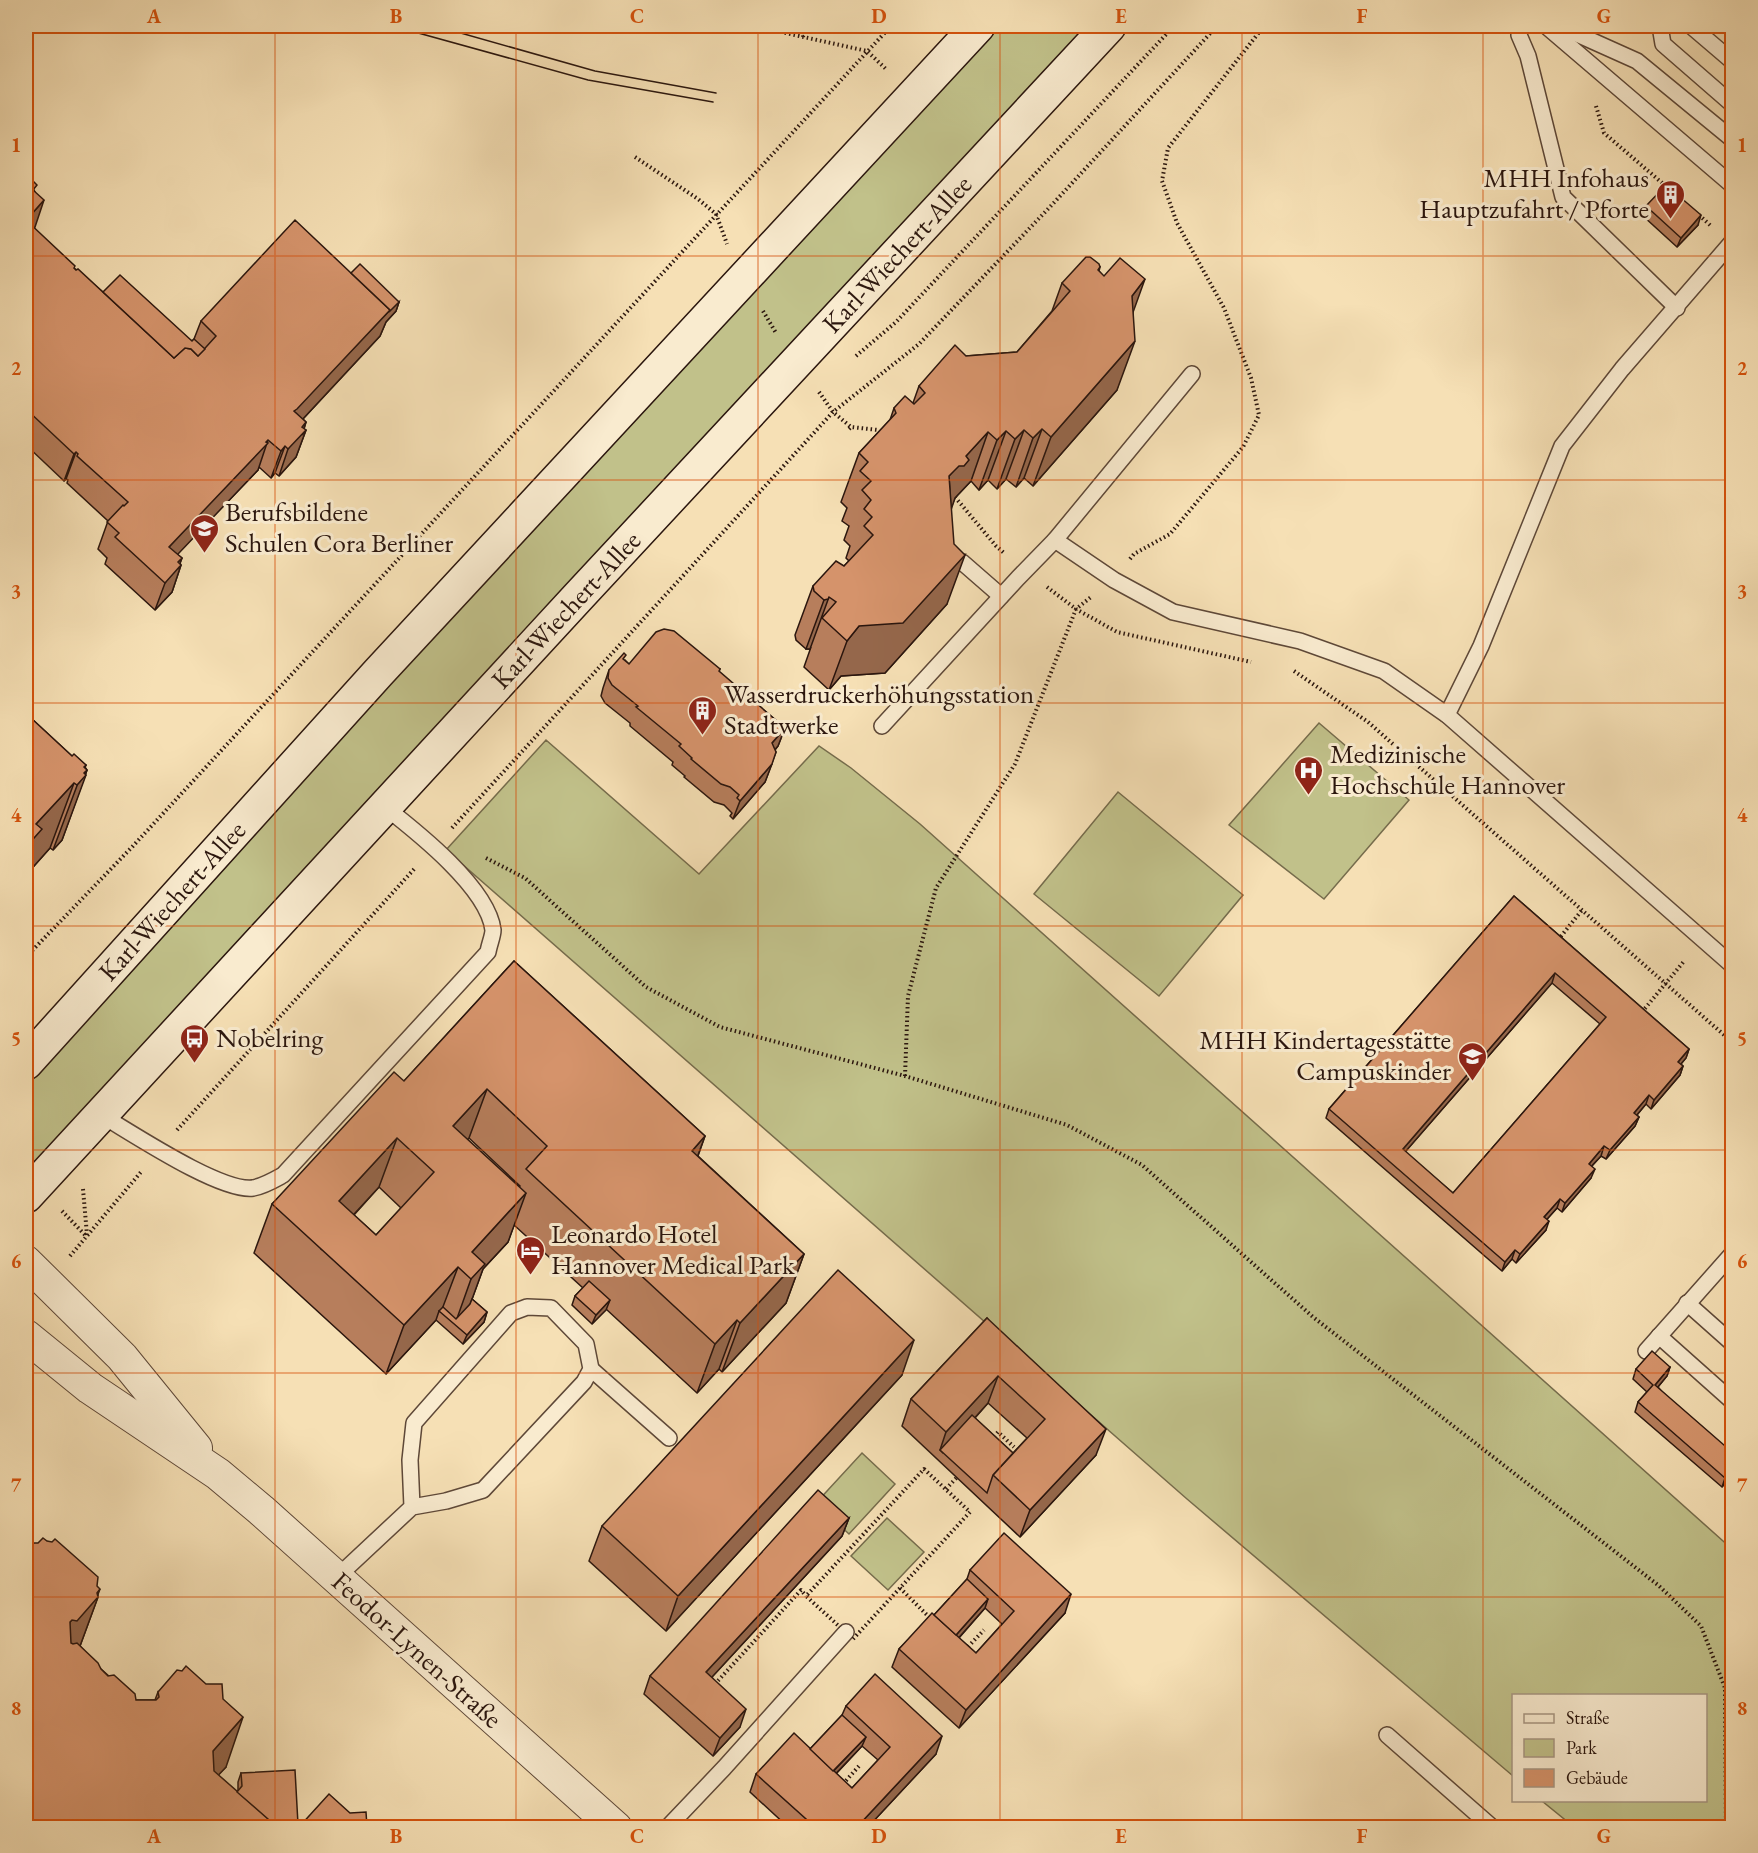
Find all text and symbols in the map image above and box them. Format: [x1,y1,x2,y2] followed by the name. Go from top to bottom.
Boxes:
[146,3,162,29] text: A
[390,3,402,29] text: B
[630,3,644,29] text: C
[871,3,887,29] text: D
[1115,3,1127,29] text: E
[1357,3,1368,29] text: F
[1597,3,1611,29] text: G
[11,132,21,158] text: 1
[1737,132,1747,158] text: 1
[1419,160,1649,226] place label: MHH Infohaus Hauptzufahrt / Pforte
[814,167,979,340] street label: Karl-Wiechert-Allee
[1654,178,1686,220] building icon: MHH Infohaus Hauptzufahrt / Pforte
[11,355,22,381] text: 2
[1737,355,1748,381] text: 2
[225,494,453,560] place label: Berufsbildene Schulen Cora Berliner
[188,512,220,554] school or university icon: Berufsbildene Schulen Cora Berliner
[483,523,648,696] street label: Karl-Wiechert-Allee
[11,578,21,604] text: 3
[1737,578,1747,604] text: 3
[724,676,1034,742] place label: Wasserdruckerhöhungsstation Stadtwerke
[687,694,719,736] building icon: Wasserdruckerhöhungsstation Stadtwerke
[1330,736,1565,802] place label: Medizinische Hochschule Hannover
[1293,754,1325,796] hospital icon: Medizinische Hochschule Hannover
[11,802,22,828] text: 4
[1737,802,1748,828] text: 4
[90,813,253,988] street label: Karl-Wiechert-Allee
[216,1020,324,1055] place label: Nobelring
[179,1022,211,1064] bus stop icon: Nobelring
[1199,1022,1451,1088] place label: MHH Kindertagesstätte Campuskinder
[11,1025,21,1051] text: 5
[1737,1025,1747,1051] text: 5
[1456,1040,1488,1082] school or university icon: MHH Kindertagesstätte Campuskinder
[551,1216,795,1282] place label: Leonardo Hotel Hannover Medical Park
[514,1234,546,1276] hotel icon: Leonardo Hotel Hannover Medical Park
[11,1248,22,1274] text: 6
[1737,1248,1748,1274] text: 6
[11,1472,22,1498] text: 7
[1737,1472,1748,1498] text: 7
[325,1564,510,1735] street label: Feodor-Lynen-Straße
[1512,1694,1707,1802] legend
[11,1695,21,1721] text: 8
[1737,1695,1747,1721] text: 8
[1566,1706,1609,1729] text: Straße
[1566,1736,1597,1759] text: Park
[1566,1766,1628,1789] text: Gebäude
[146,1823,162,1849] text: A
[390,1823,402,1849] text: B
[630,1823,644,1849] text: C
[871,1823,887,1849] text: D
[1115,1823,1127,1849] text: E
[1357,1823,1368,1849] text: F
[1597,1823,1611,1849] text: G

